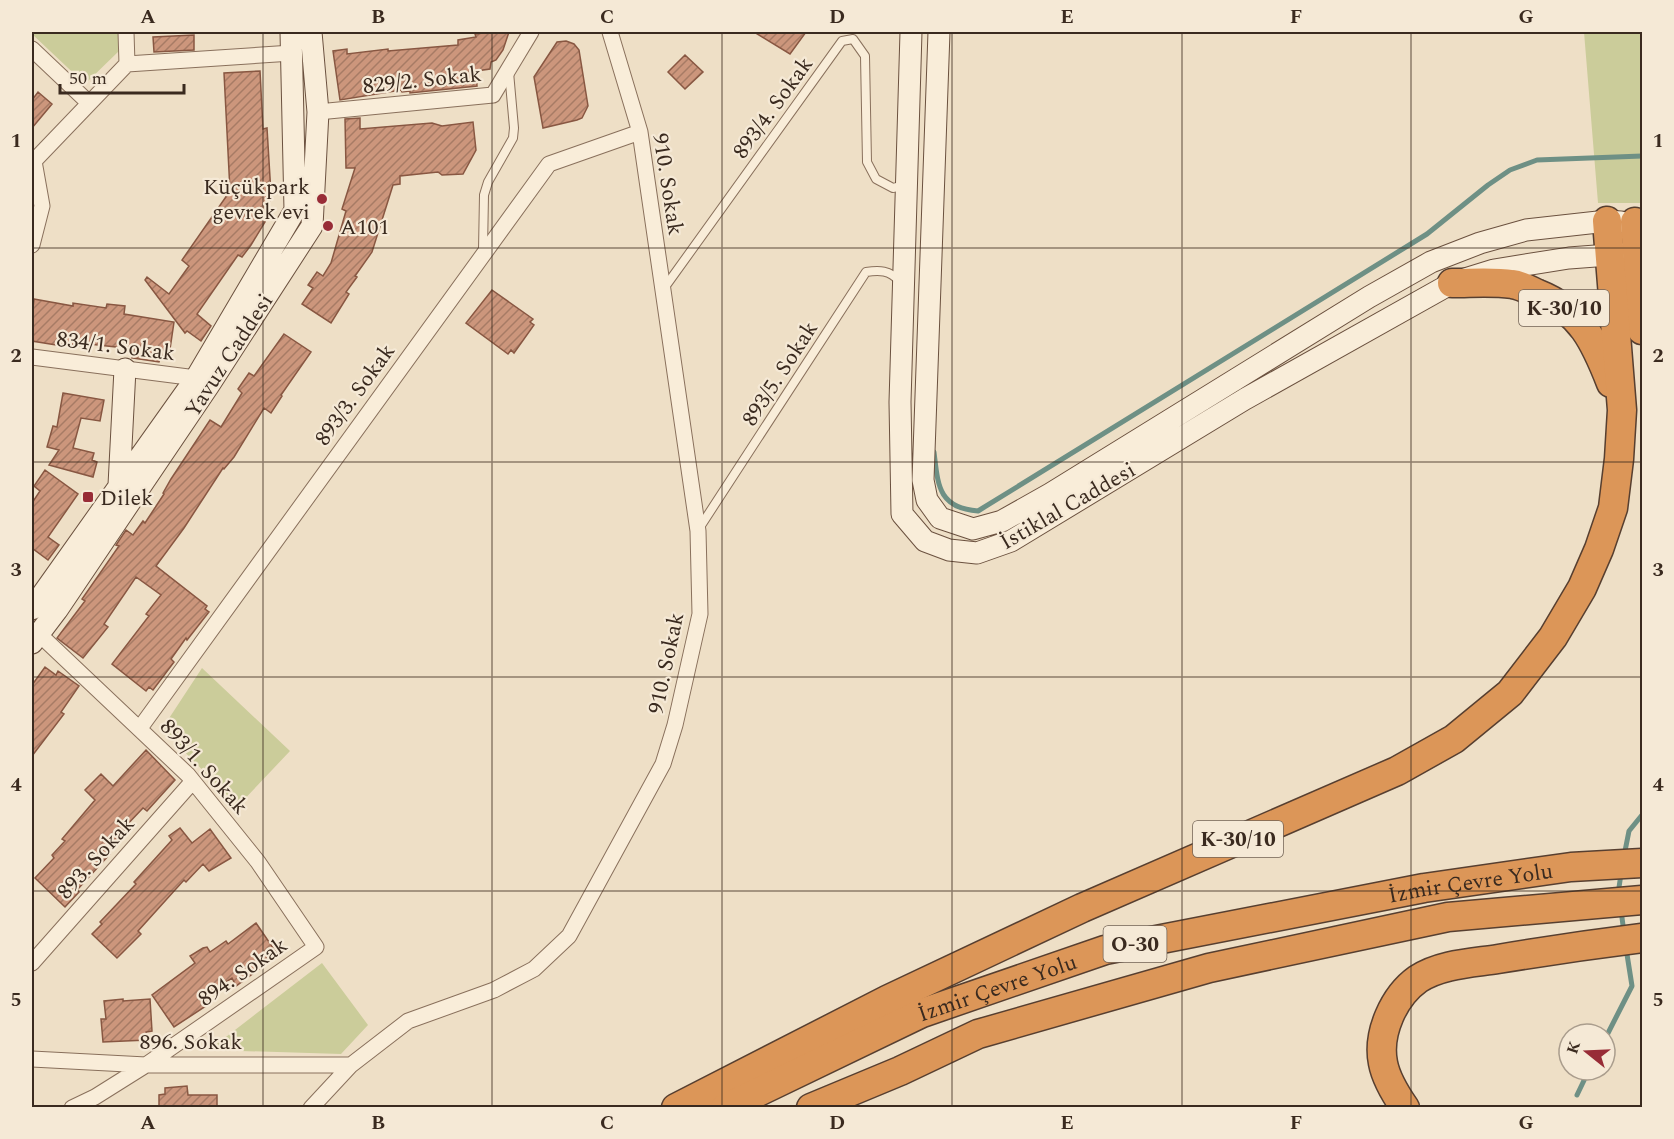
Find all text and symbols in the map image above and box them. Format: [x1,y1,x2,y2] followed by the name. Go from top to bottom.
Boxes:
[140,2,156,32] text: A
[371,2,385,32] text: B
[600,2,614,32] text: C
[829,2,845,32] text: D
[1060,2,1074,32] text: E
[1290,2,1302,32] text: F
[1518,2,1534,32] text: G
[725,50,822,166] street label: 893/4. Sokak
[60,57,184,95] scale bar
[361,58,483,103] street label: 829/2. Sokak
[69,65,107,92] text: 50 m
[10,126,22,156] text: 1
[1652,126,1664,156] text: 1
[643,131,692,238] street label: 910. Sokak
[203,171,310,229] place label: Küçükpark gevrek evi
[315,192,329,206] marker: Küçükpark gevrek evi
[340,211,390,244] place label: A101
[321,219,335,233] marker: A101
[177,287,282,425] street label: Yavuz Caddesi
[1519,290,1609,326] road number: K-30/10
[734,315,827,433] street label: 893/5. Sokak
[55,323,177,370] street label: 834/1. Sokak
[307,337,404,453] street label: 893/3. Sokak
[10,341,22,371] text: 2
[1652,341,1664,371] text: 2
[994,454,1142,559] street label: İstiklal Caddesi
[100,482,153,515] place label: Dilek
[81,490,95,504] marker: Dilek
[10,555,22,585] text: 3
[1652,555,1664,585] text: 3
[640,610,693,717] street label: 910. Sokak
[152,712,256,822] street label: 893/1. Sokak
[10,770,22,800] text: 4
[1652,770,1664,800] text: 4
[49,809,143,907] street label: 893. Sokak
[1193,821,1283,857] road number: K-30/10
[1385,855,1555,913] street label: İzmir Çevre Yolu
[1104,926,1166,962] road number: O-30
[191,929,294,1015] street label: 894. Sokak
[913,946,1081,1031] street label: İzmir Çevre Yolu
[10,985,22,1015] text: 5
[1652,985,1664,1015] text: 5
[1557,1022,1617,1082] north arrow
[140,1026,242,1059] street label: 896. Sokak
[1560,1037,1587,1057] text: K
[140,1108,156,1138] text: A
[371,1108,385,1138] text: B
[600,1108,614,1138] text: C
[829,1108,845,1138] text: D
[1060,1108,1074,1138] text: E
[1290,1108,1302,1138] text: F
[1518,1108,1534,1138] text: G

